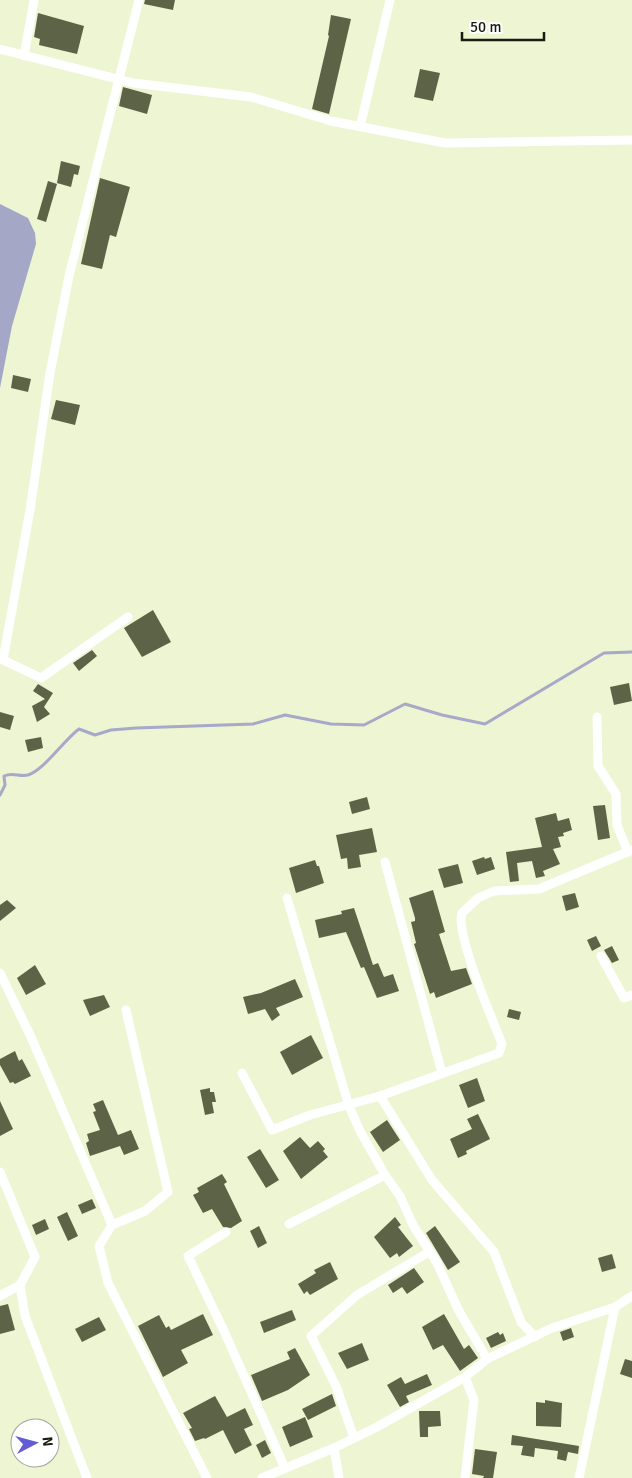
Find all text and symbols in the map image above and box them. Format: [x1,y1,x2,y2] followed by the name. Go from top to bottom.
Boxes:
[462,10,544,42] scale bar
[470,18,501,36] text: 50 m
[10,1418,60,1468] north arrow
[38,1436,56,1447] text: N

